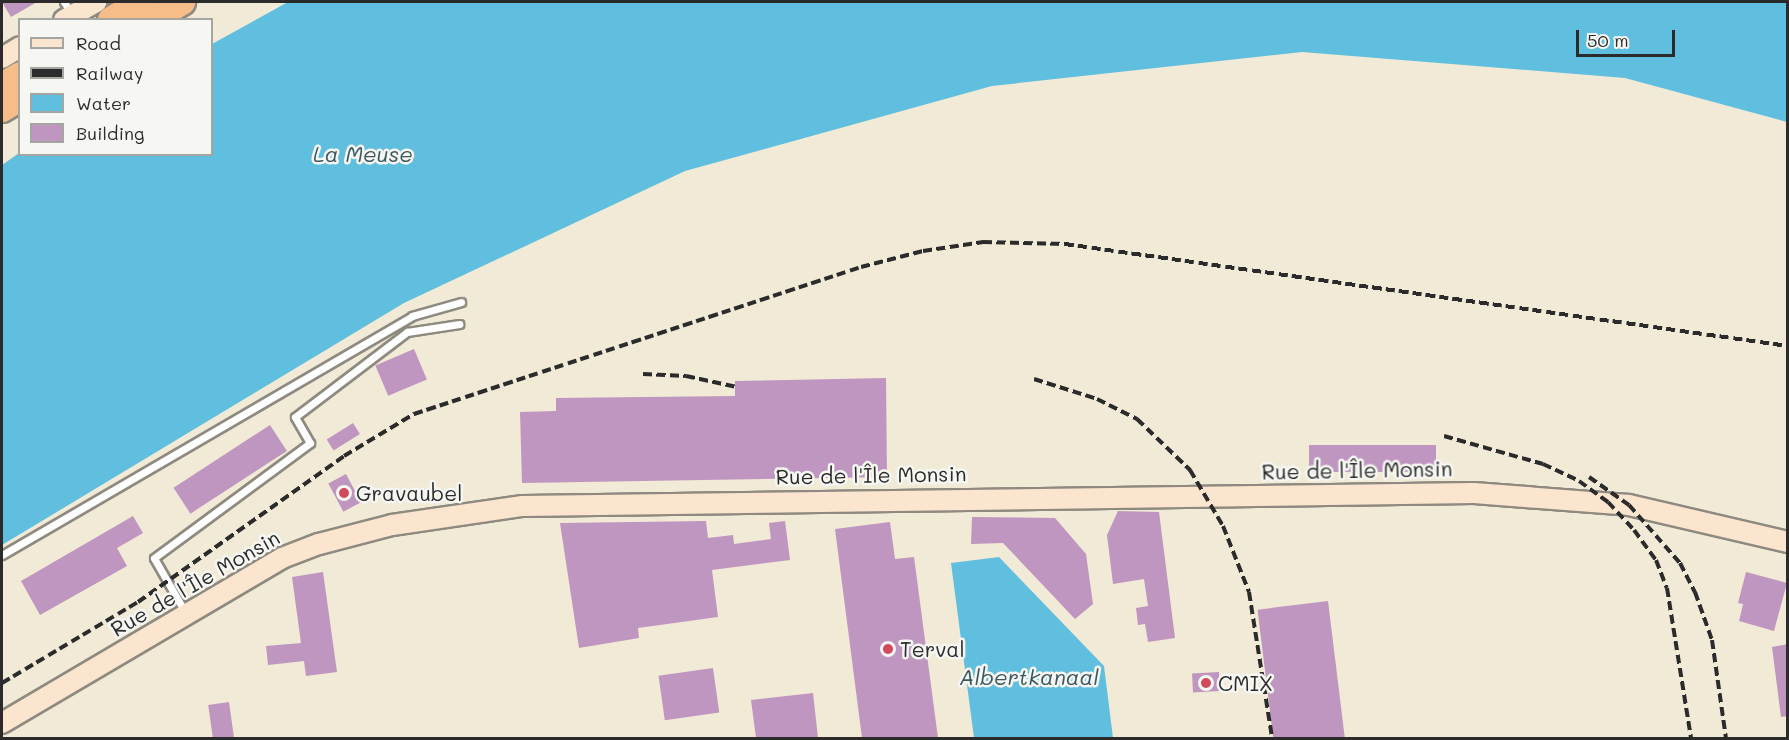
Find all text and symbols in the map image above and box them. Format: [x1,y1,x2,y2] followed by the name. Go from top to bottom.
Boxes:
[18,18,213,156] legend
[1579,18,1678,56] scale bar
[1587,28,1629,52] text: 50 m
[76,31,121,55] text: Road
[76,61,143,85] text: Railway
[76,91,131,115] text: Water
[76,121,144,145] text: Building
[313,141,413,167] water label: La Meuse
[1261,456,1453,484] street label: Rue de l'Île Monsin
[775,461,967,489] street label: Rue de l'Île Monsin
[356,480,463,506] place label: Gravaubel
[337,486,351,500] marker: Gravaubel
[106,524,284,642] street label: Rue de l'Île Monsin
[900,636,965,662] place label: Terval
[881,642,895,656] marker: Terval
[959,664,1099,690] water label: Albertkanaal
[1218,670,1273,696] place label: CMIX
[1199,676,1213,690] marker: CMIX

